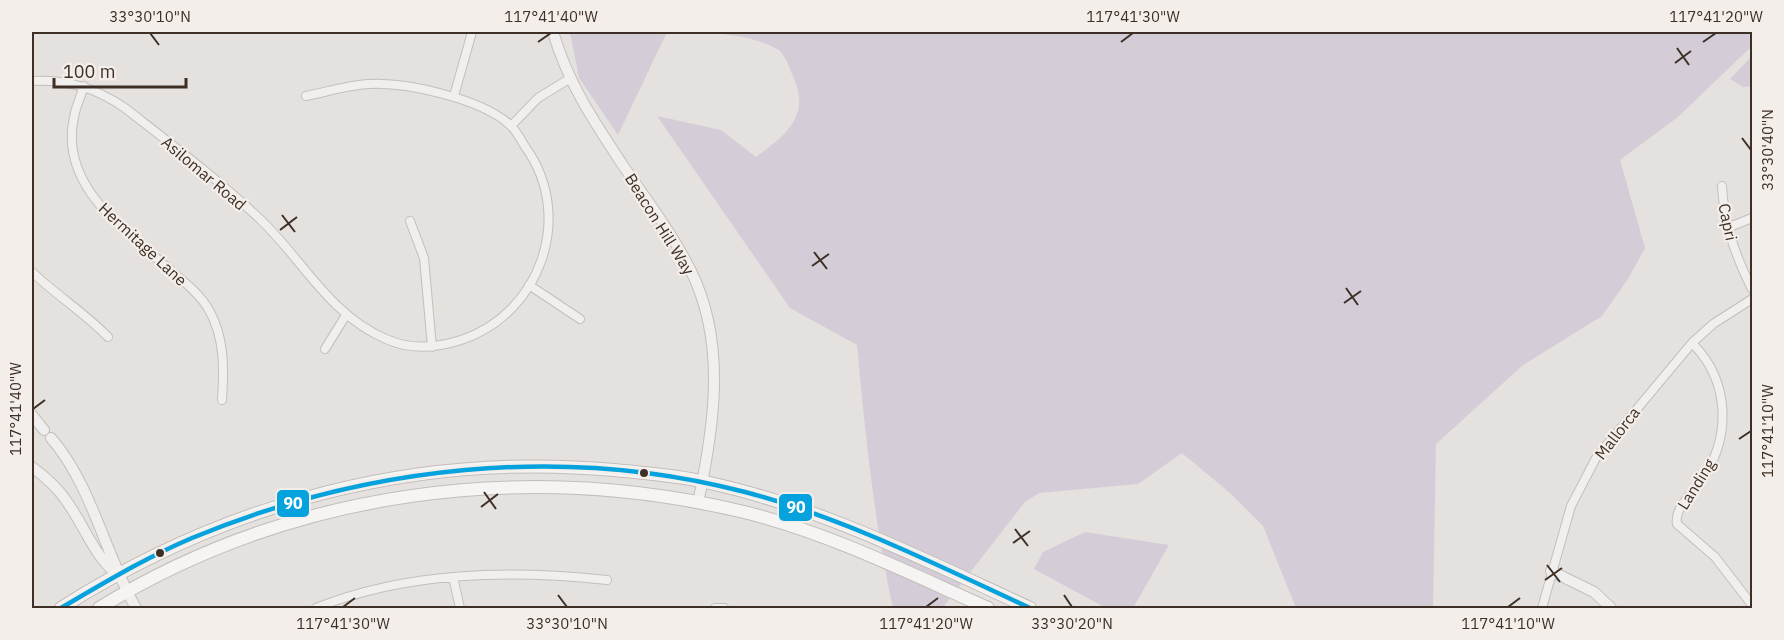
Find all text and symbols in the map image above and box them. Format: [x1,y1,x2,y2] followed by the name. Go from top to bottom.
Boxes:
[109,7,191,26] text: 33°30'10"N
[504,7,598,26] text: 117°41'40"W
[1086,7,1180,26] text: 117°41'30"W
[1669,7,1763,26] text: 117°41'20"W
[54,51,186,89] scale bar
[63,60,115,83] text: 100 m
[1758,109,1777,191] text: 33°30'40"N
[158,132,250,214] street label: Asilomar Road
[621,170,699,278] street label: Beacon Hill Way
[95,198,191,290] street label: Hermitage Lane
[1714,202,1742,242] street label: Capri
[6,362,25,456] text: 117°41'40"W
[1758,384,1777,478] text: 117°41'10"W
[1590,402,1644,463] street label: Mallorca
[1673,454,1720,513] street label: Landing
[638,467,650,479] unlabelled marker
[276,489,310,518] line badge: 90
[283,493,303,513] text: 90
[778,493,813,522] line badge: 90
[786,497,806,517] text: 90
[154,547,166,559] unlabelled marker
[296,614,390,633] text: 117°41'30"W
[526,614,608,633] text: 33°30'10"N
[879,614,973,633] text: 117°41'20"W
[1031,614,1113,633] text: 33°30'20"N
[1461,614,1555,633] text: 117°41'10"W

